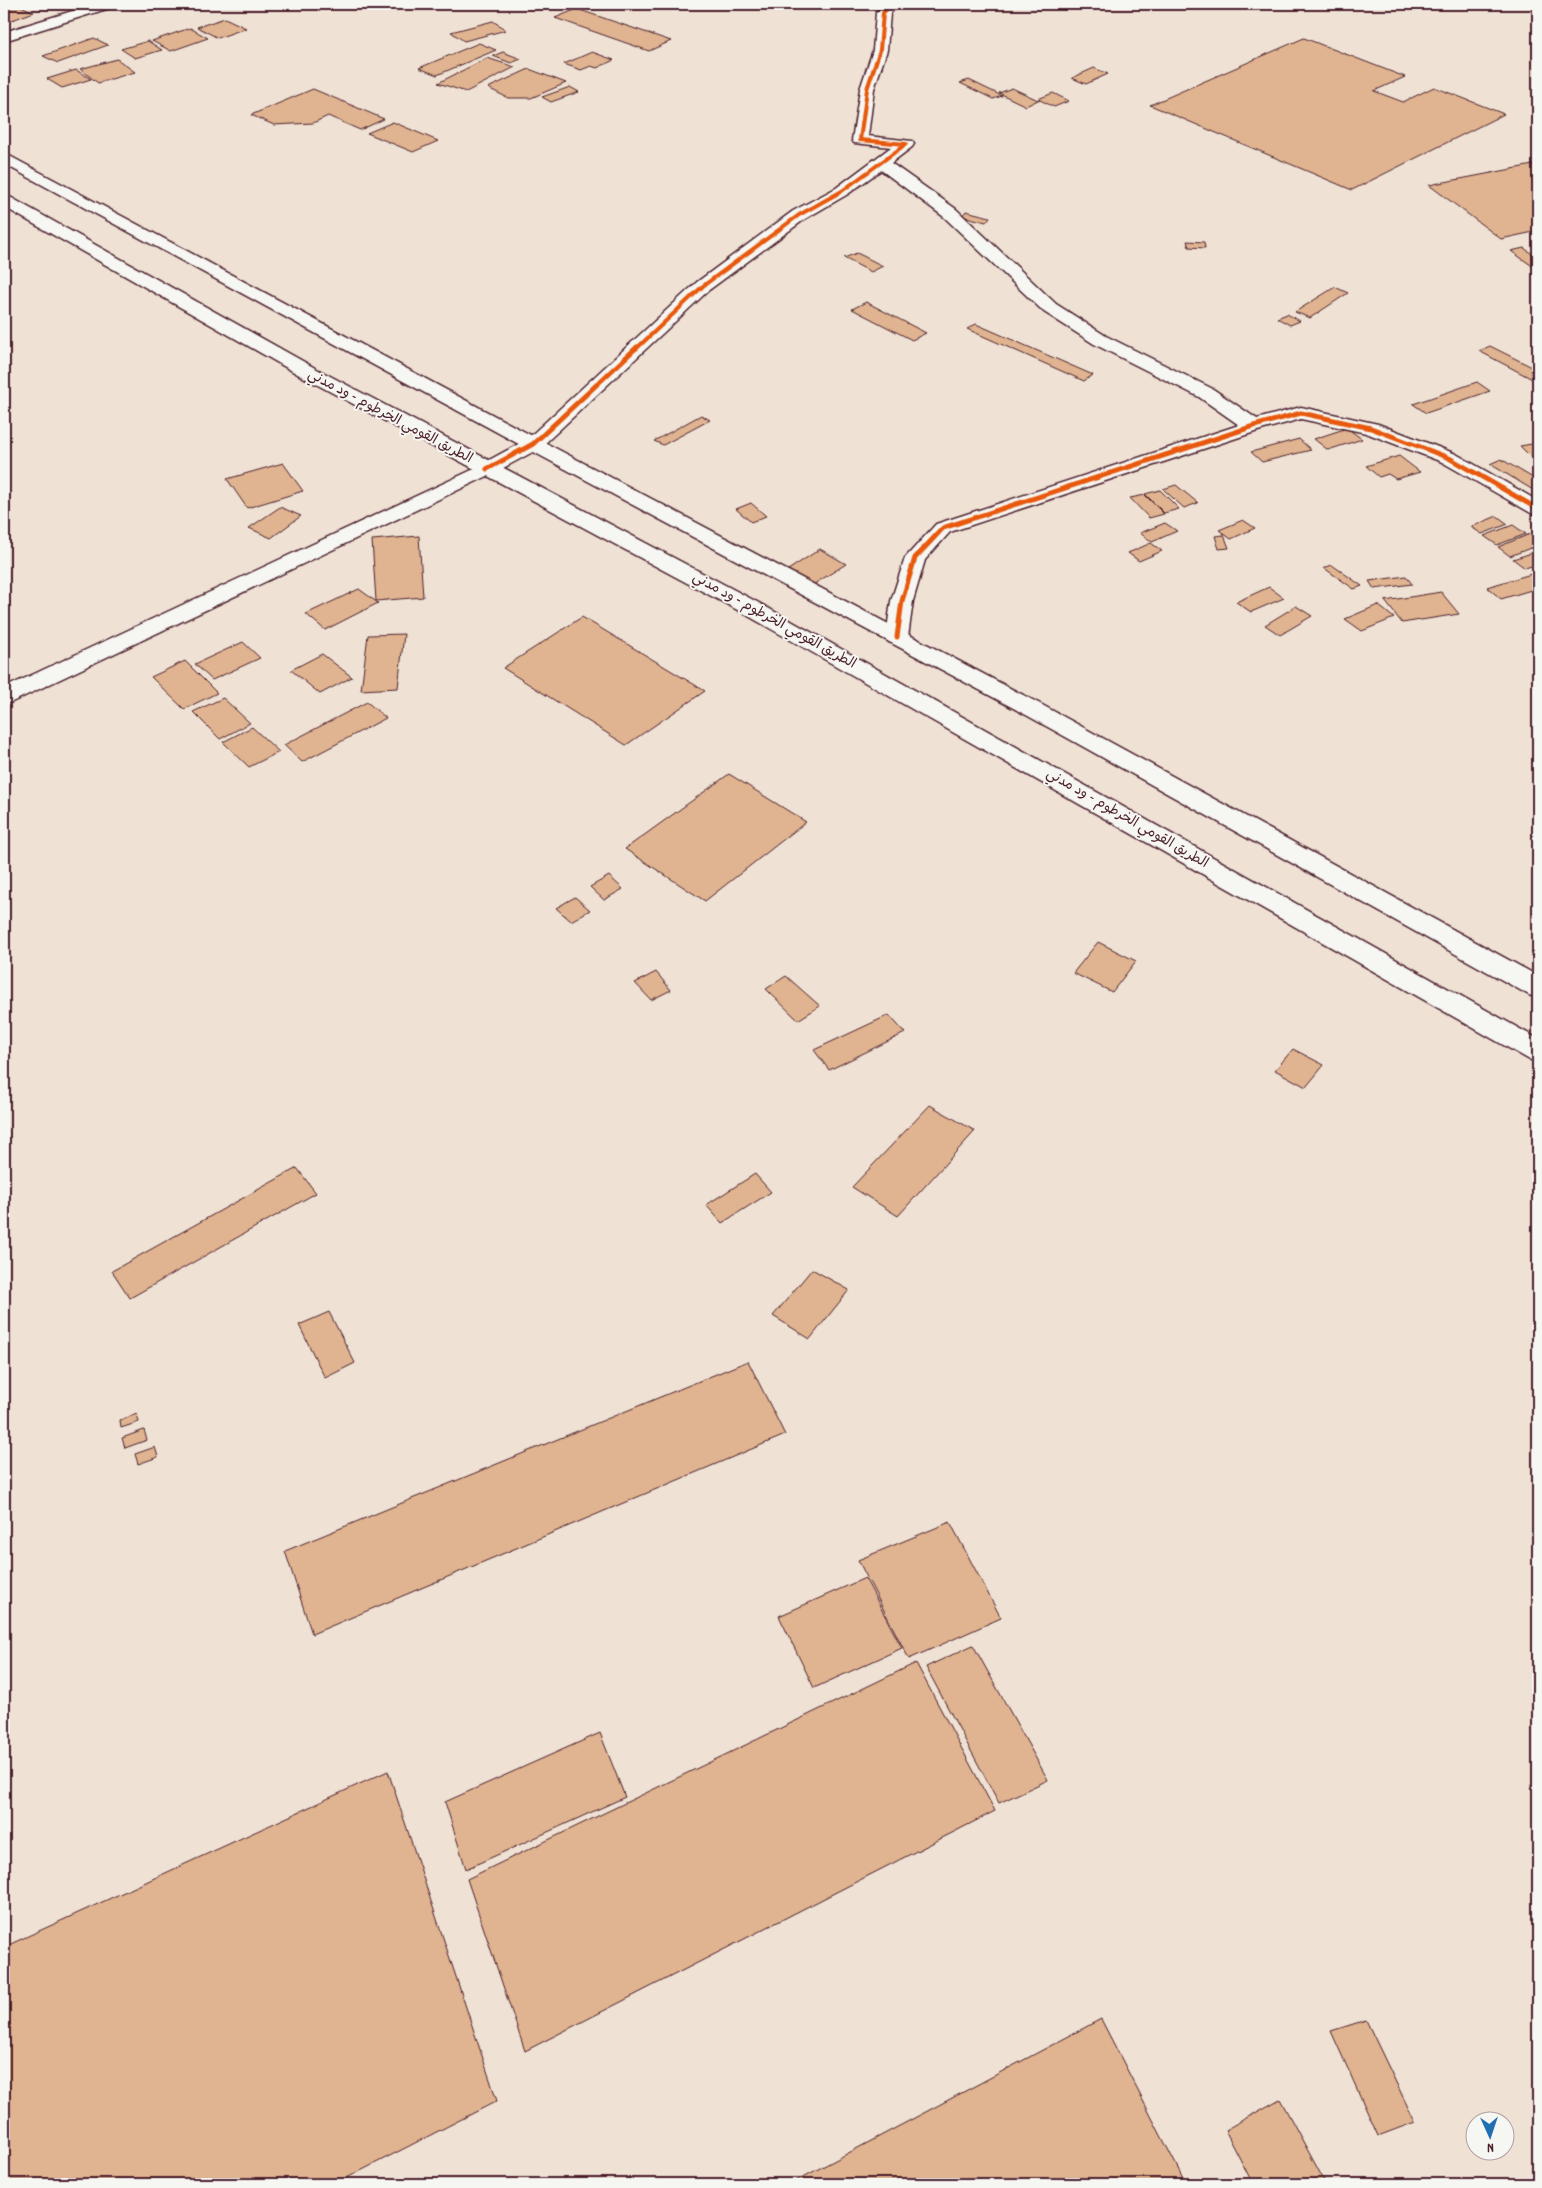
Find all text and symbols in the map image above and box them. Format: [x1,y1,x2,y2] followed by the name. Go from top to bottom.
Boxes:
[304,365,476,470] street label: الطريق القومي الخرطوم - ود مدني
[688,568,859,675] street label: الطريق القومي الخرطوم - ود مدني
[1042,764,1212,875] street label: الطريق القومي الخرطوم - ود مدني
[1464,2110,1514,2160] north arrow
[1487,2137,1495,2157] text: N

